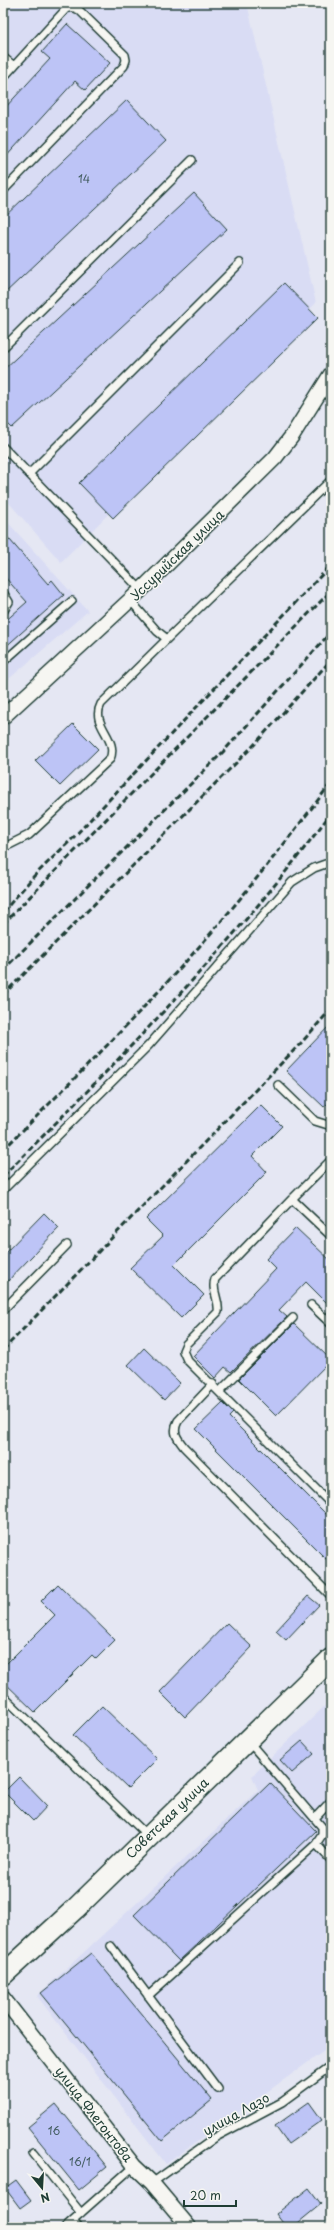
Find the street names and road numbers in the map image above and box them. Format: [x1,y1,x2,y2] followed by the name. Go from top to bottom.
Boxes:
[125,504,228,605] street label: Уссурийская улица
[121,1772,213,1862] street label: Советская улица
[51,2062,138,2166] street label: улица Флегонтова
[199,2087,272,2140] street label: улица Лазо

